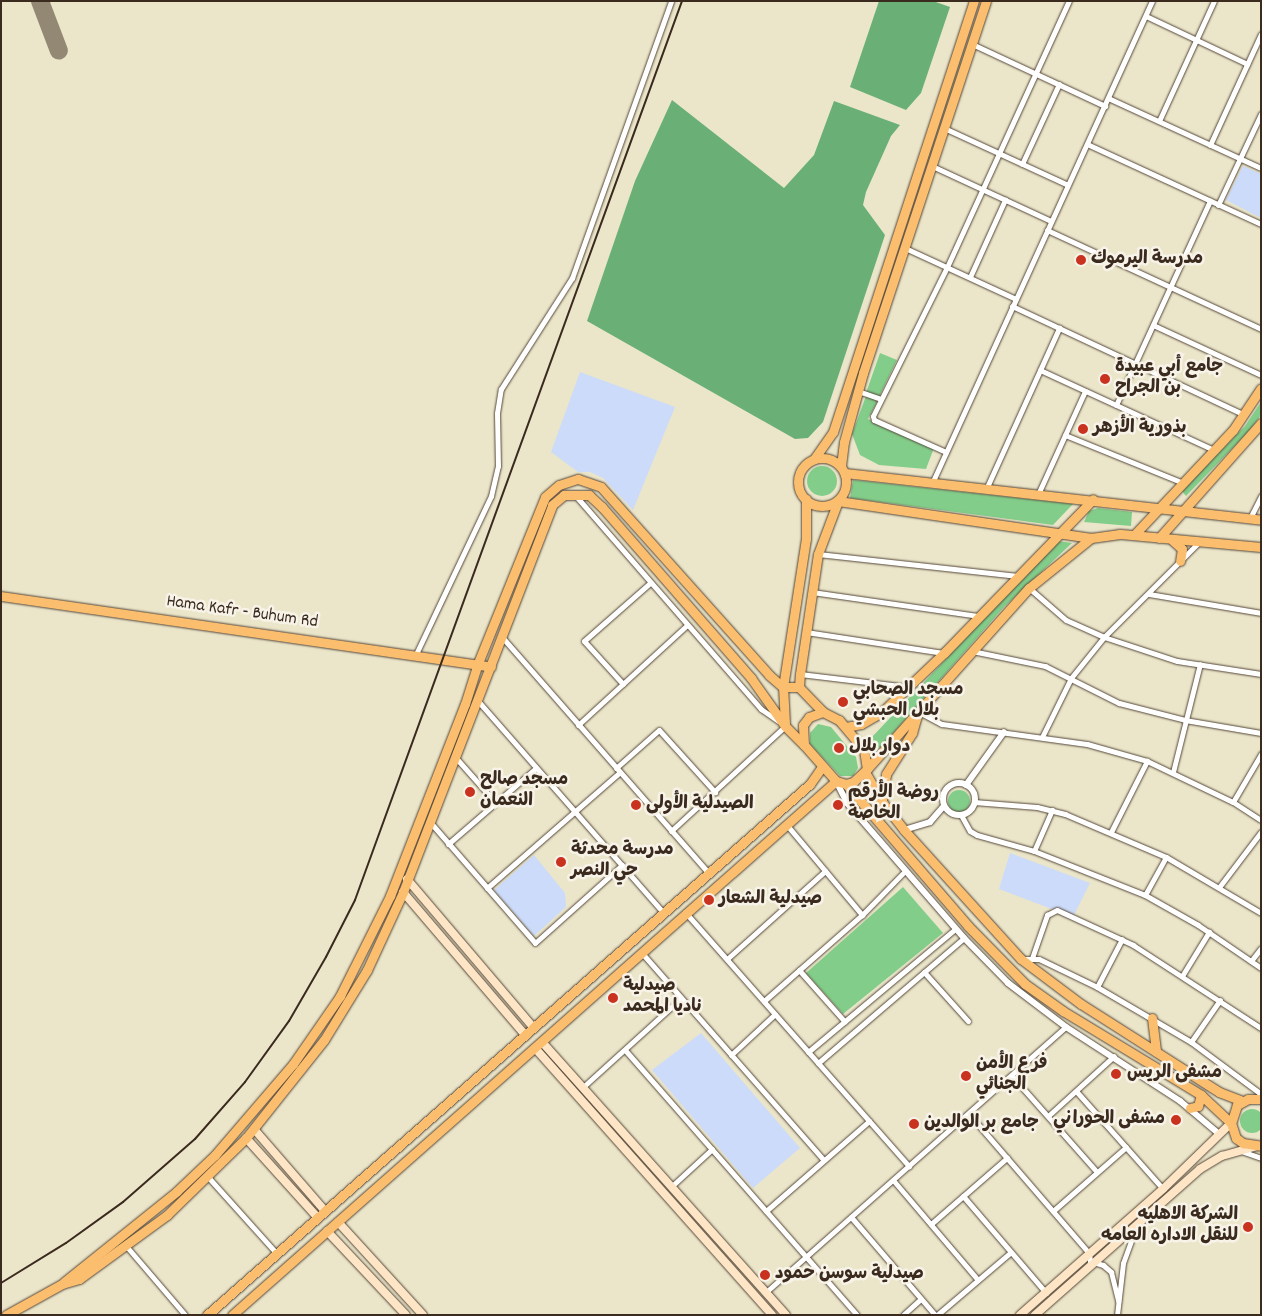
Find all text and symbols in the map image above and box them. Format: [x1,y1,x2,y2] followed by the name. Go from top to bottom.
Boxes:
[1091,249,1203,271] place label: مدرسة اليرموك
[1075,254,1087,266] marker: مدرسة اليرموك
[1115,358,1223,400] place label: جامع أبي عبيدة بن الجراح
[1099,373,1111,385] marker: جامع أبي عبيدة بن الجراح
[1093,418,1187,440] place label: بذورية الأزهر
[1077,423,1089,435] marker: بذورية الأزهر
[165,592,319,634] street label: Hama Kafr - Buhum Rd
[853,681,964,724] place label: مسجد الصحابي بلال الحبشي
[837,696,849,708] marker: مسجد الصحابي بلال الحبشي
[849,737,910,759] place label: دوار بلال
[833,742,845,754] marker: دوار بلال
[480,771,568,814] place label: مسجد صالح النعمان
[848,784,939,826] place label: روضة الأرقم الخاصة
[464,786,476,798] marker: مسجد صالح النعمان
[646,794,754,816] place label: الصيدلية الأولى
[630,799,642,811] marker: الصيدلية الأولى
[832,799,844,811] marker: روضة الأرقم الخاصة
[571,841,674,884] place label: مدرسة محدثة حي النصر
[555,856,567,868] marker: مدرسة محدثة حي النصر
[719,889,822,911] place label: صيدلية الشعار
[703,894,715,906] marker: صيدلية الشعار
[623,977,702,1020] place label: صيدلية ناديا المحمد
[607,992,619,1004] marker: صيدلية ناديا المحمد
[976,1055,1048,1098] place label: فرع الأمن الجنائي
[1127,1063,1222,1085] place label: مشفى الريس
[1109,1067,1123,1081] marker: مشفى الريس
[960,1070,972,1082] marker: فرع الأمن الجنائي
[1053,1109,1165,1131] place label: مشفى الحوراني
[924,1113,1039,1135] place label: جامع بر الوالدين
[1169,1113,1183,1127] marker: مشفى الحوراني
[908,1118,920,1130] marker: جامع بر الوالدين
[1101,1206,1238,1248] place label: الشركة الاهليه للنقل الاداره العامه
[1242,1221,1254,1233] marker: الشركة الاهليه للنقل الاداره العامه
[775,1264,924,1286] place label: صيدلية سوسن حمود
[759,1269,771,1281] marker: صيدلية سوسن حمود

